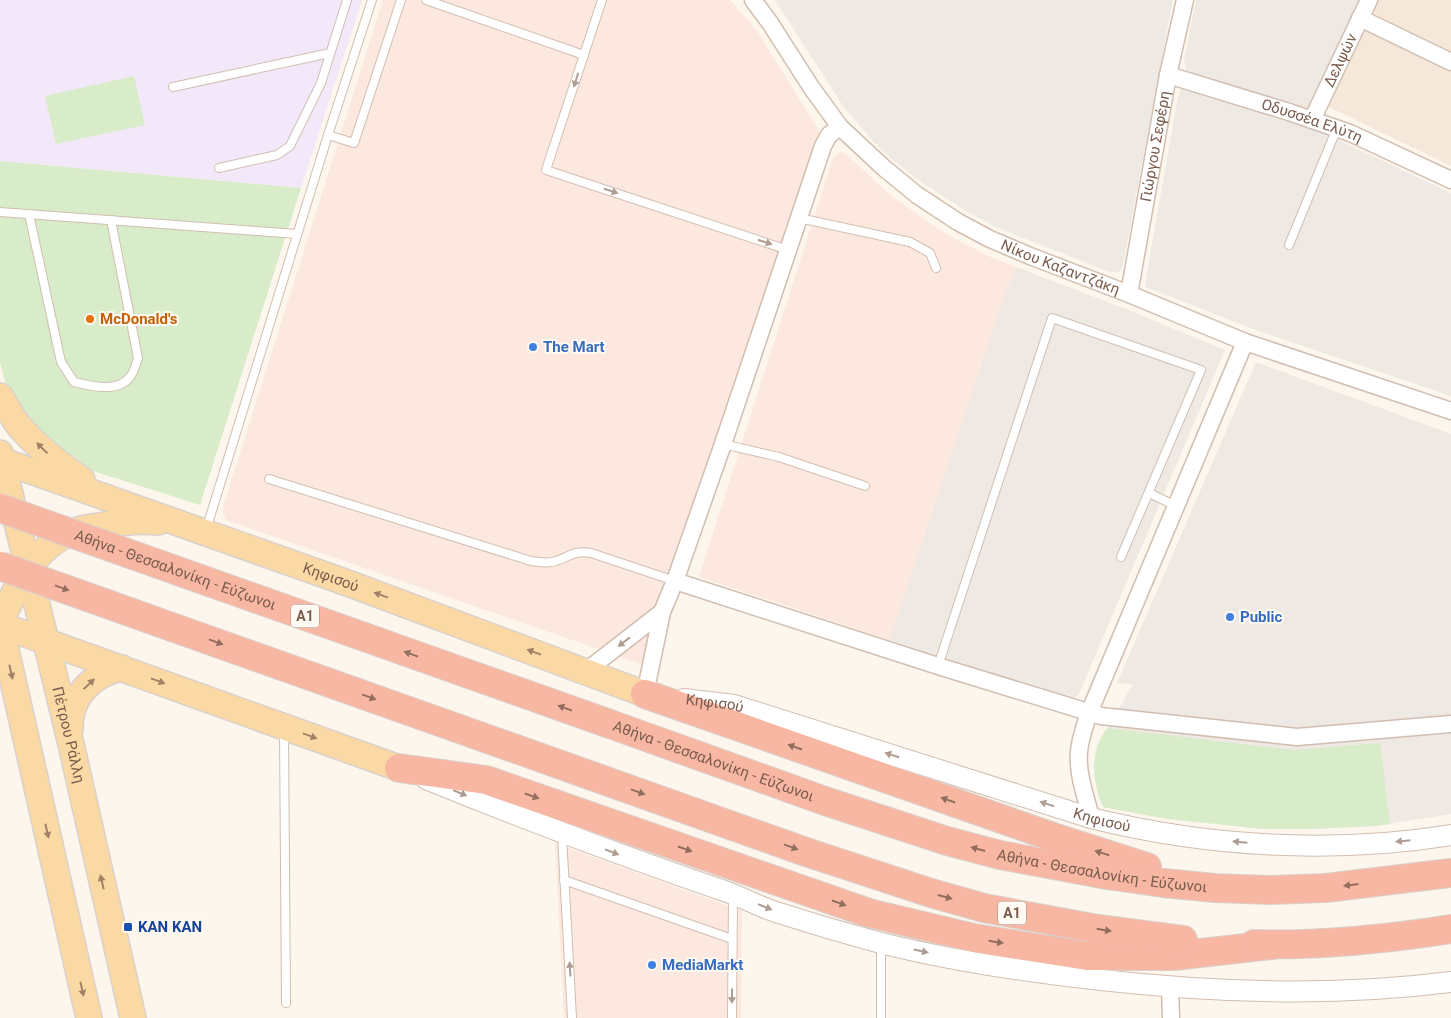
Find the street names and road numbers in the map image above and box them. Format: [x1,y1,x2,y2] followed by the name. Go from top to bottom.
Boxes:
[1320,31,1361,90] street label: Δελψών
[1137,89,1174,203] street label: Γιώργου Σεφέρη
[1259,95,1365,147] street label: Οδυσσέα Ελύτη
[998,236,1122,299] street label: Νίκου Καζαντζάκη
[72,526,279,614] street label: Αθήνα - Θεσσαλονίκη - Εύζωνοι
[300,559,361,596] street label: Κηφισού
[291,604,319,628] road number: Α1
[48,685,89,785] street label: Πέτρου Ράλλη
[685,690,746,717] street label: Κηφισού
[611,717,817,805] street label: Αθήνα - Θεσσαλονίκη - Εύζωνοι
[1071,804,1132,836] street label: Κηφισού
[996,846,1208,896] street label: Αθήνα - Θεσσαλονίκη - Εύζωνοι
[998,901,1026,924] road number: Α1

